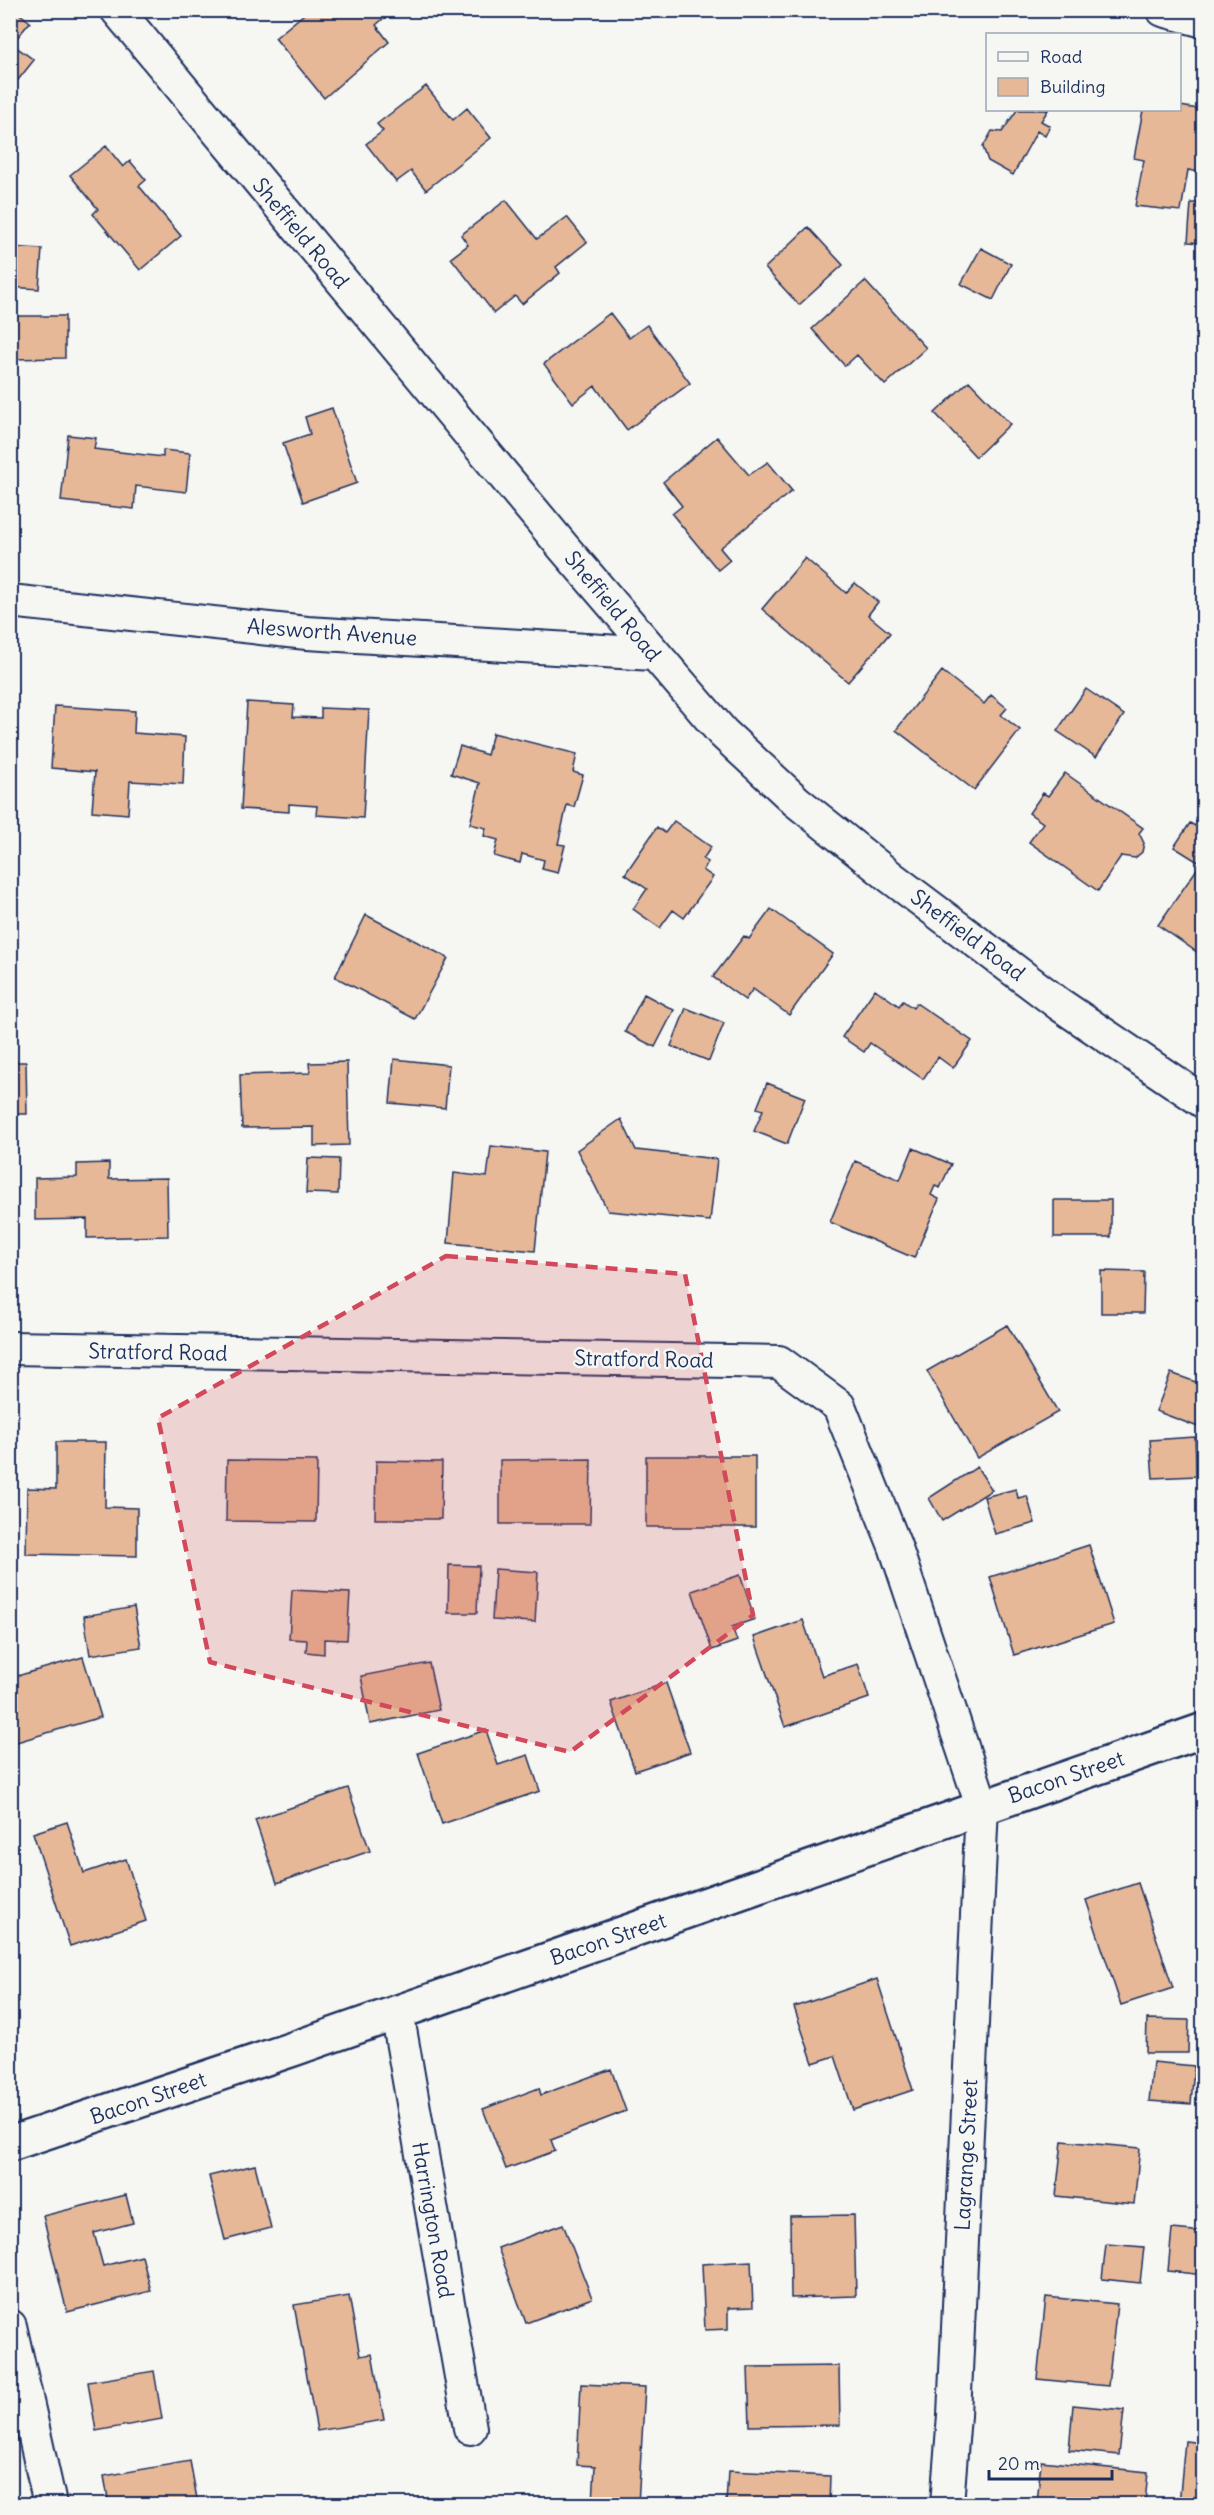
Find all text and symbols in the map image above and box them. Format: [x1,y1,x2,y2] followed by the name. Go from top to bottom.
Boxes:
[986,33,1181,111] legend
[1040,45,1083,68] text: Road
[1040,75,1105,98] text: Building
[247,172,355,294] street label: Sheffield Road
[559,545,667,667] street label: Sheffield Road
[246,613,418,651] street label: Alesworth Avenue
[905,883,1031,987] street label: Sheffield Road
[88,1337,228,1367] street label: Stratford Road
[574,1344,714,1374] street label: Stratford Road
[1004,1745,1128,1809] street label: Bacon Street
[546,1907,670,1971] street label: Bacon Street
[86,2066,210,2130] street label: Bacon Street
[949,2079,983,2231] street label: Lagrange Street
[406,2140,460,2300] street label: Harrington Road
[989,2443,1112,2481] scale bar
[998,2452,1040,2475] text: 20 m

